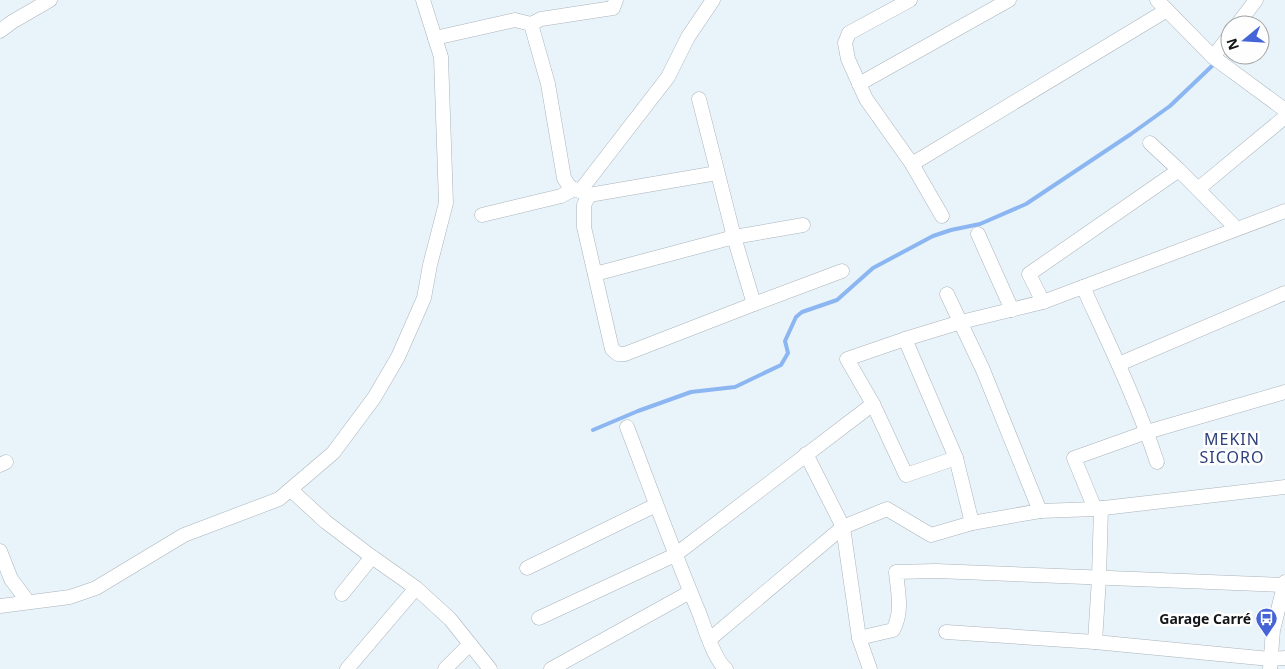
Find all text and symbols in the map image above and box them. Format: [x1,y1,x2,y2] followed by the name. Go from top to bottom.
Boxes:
[1220,15,1270,65] north arrow
[1221,36,1243,53] text: N
[1200,428,1264,468] district label: MEKIN SICORO
[1255,607,1279,638] bus stop icon: Garage Carré
[1159,609,1251,628] place label: Garage Carré

